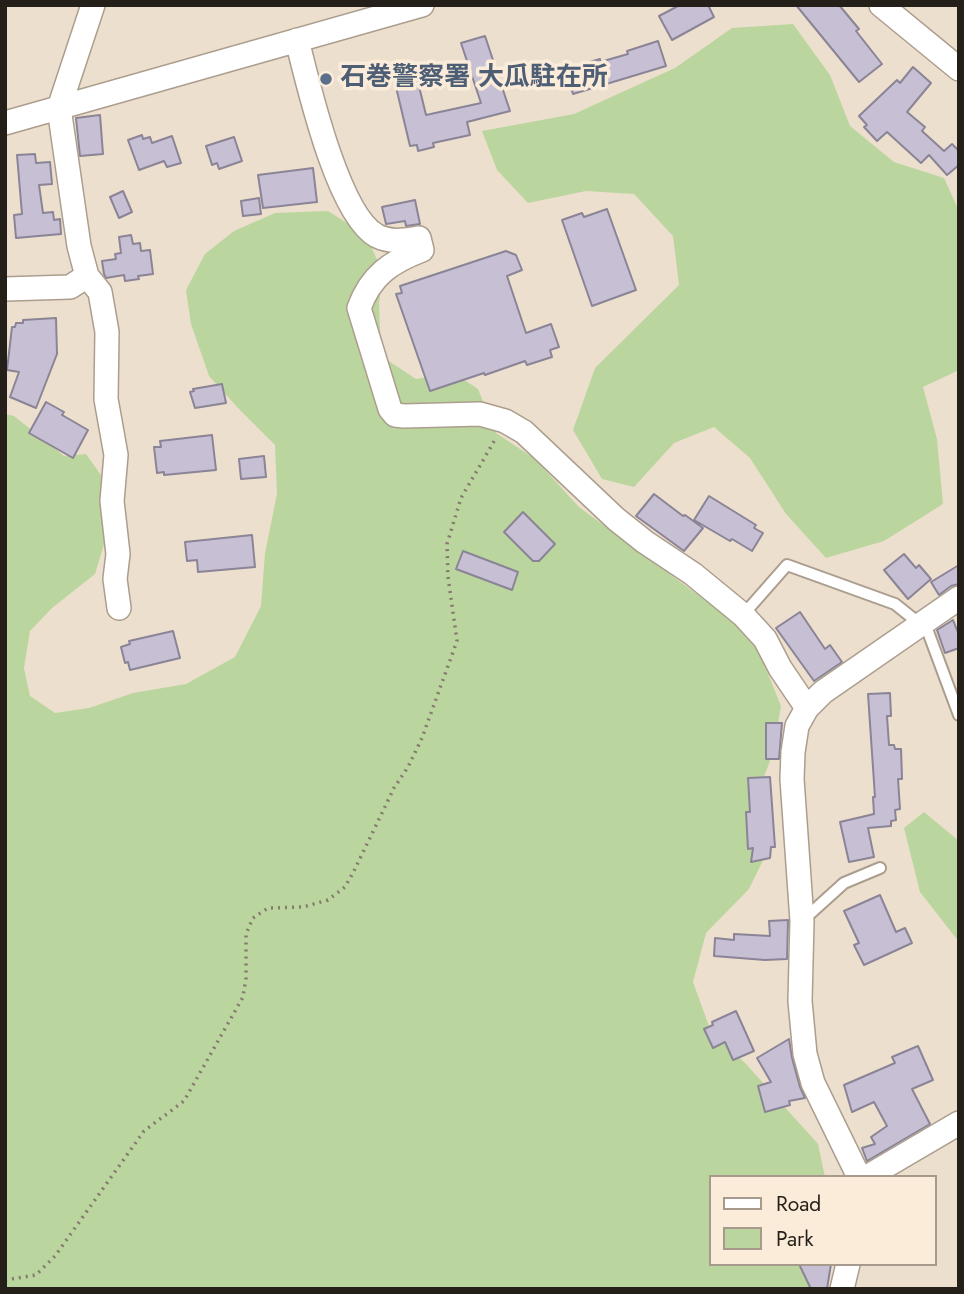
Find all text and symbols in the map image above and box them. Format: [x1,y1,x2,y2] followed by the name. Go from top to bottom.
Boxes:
[340,63,608,95] place label: 石巻警察署 大瓜駐在所
[318,71,334,87] marker: 石巻警察署 大瓜駐在所
[708,1175,936,1266] legend
[776,1189,821,1219] text: Road
[776,1224,813,1254] text: Park

